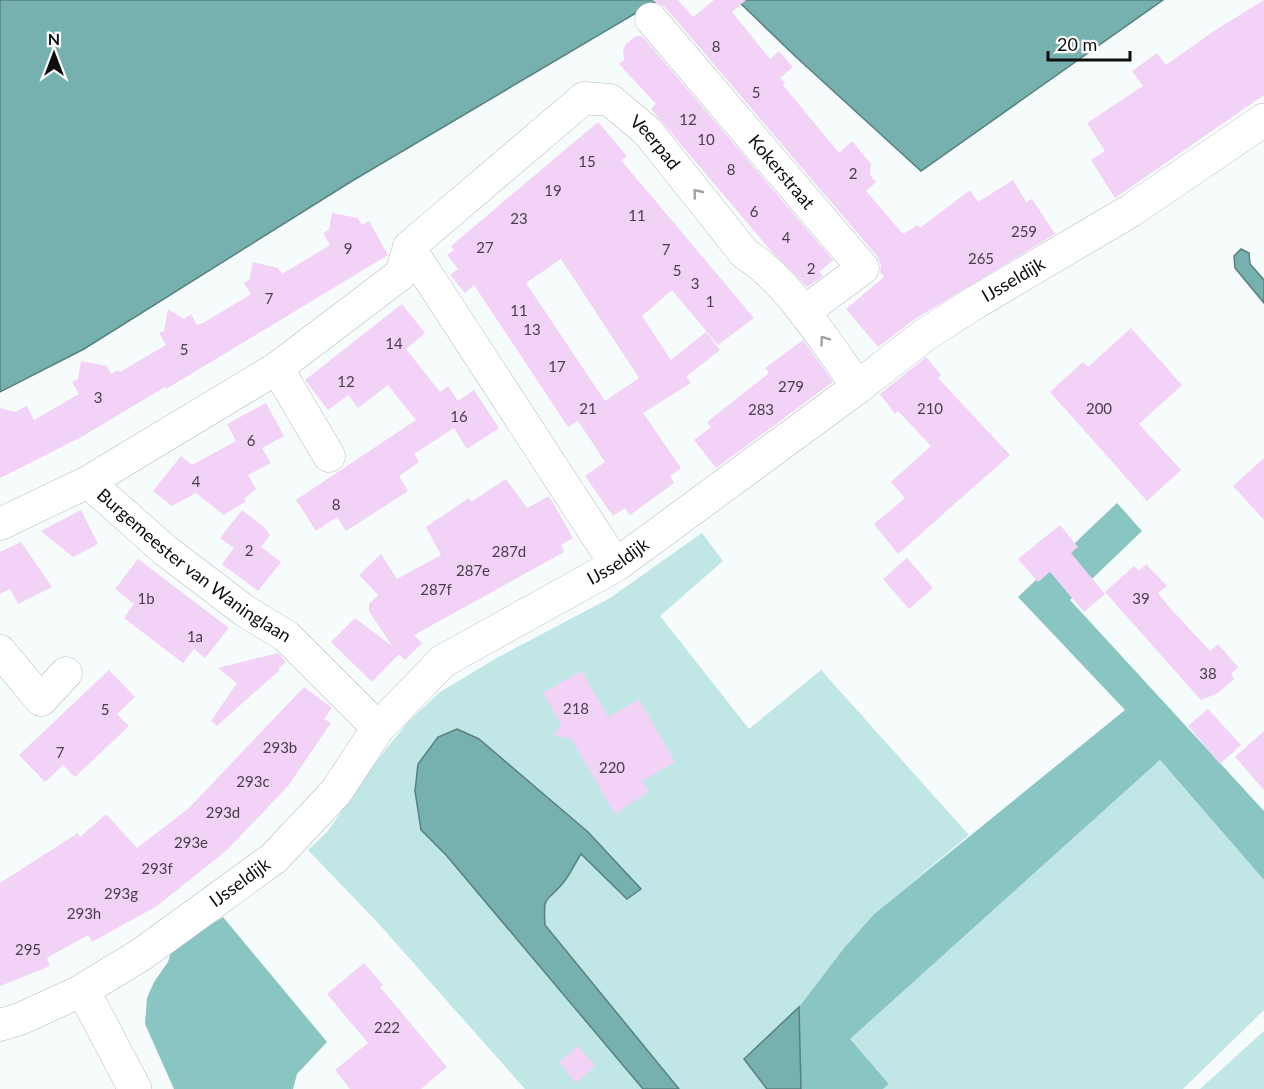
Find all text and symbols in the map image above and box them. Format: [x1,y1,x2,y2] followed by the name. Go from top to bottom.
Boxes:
[24,24,84,84] north arrow
[1048,24,1130,62] scale bar
[48,29,60,48] text: N
[1057,33,1097,55] text: 20 m
[712,37,720,55] house number: 8
[752,83,760,101] house number: 5
[626,110,685,174] street label: Veerpad
[679,110,697,128] house number: 12
[697,130,715,148] house number: 10
[744,130,820,214] street label: Kokerstraat
[578,152,596,170] house number: 15
[727,160,735,178] house number: 8
[849,164,857,182] house number: 2
[544,181,562,199] house number: 19
[693,189,704,200] one-way arrow
[750,202,759,220] house number: 6
[628,206,646,224] house number: 11
[510,209,528,227] house number: 23
[1011,222,1037,240] house number: 259
[782,228,791,246] house number: 4
[476,238,494,256] house number: 27
[344,239,352,257] house number: 9
[662,240,671,258] house number: 7
[968,249,994,267] house number: 265
[977,251,1049,306] street label: IJsseldijk
[807,259,815,277] house number: 2
[673,261,681,279] house number: 5
[691,274,699,292] house number: 3
[265,289,274,307] house number: 7
[706,292,714,310] house number: 1
[510,301,528,319] house number: 11
[523,320,541,338] house number: 13
[385,334,403,352] house number: 14
[820,335,831,346] one-way arrow
[180,340,188,358] house number: 5
[548,357,566,375] house number: 17
[337,372,355,390] house number: 12
[778,377,804,395] house number: 279
[94,388,102,406] house number: 3
[579,399,597,417] house number: 21
[917,399,943,417] house number: 210
[1086,399,1112,417] house number: 200
[748,400,774,418] house number: 283
[450,407,468,425] house number: 16
[247,431,256,449] house number: 6
[192,472,201,490] house number: 4
[93,483,295,646] street label: Burgemeester van Waninglaan
[332,495,340,513] house number: 8
[583,532,653,589] street label: IJsseldijk
[245,541,253,559] house number: 2
[492,542,526,560] house number: 287d
[456,561,490,579] house number: 287e
[420,580,452,598] house number: 287f
[137,589,155,607] house number: 1b
[1132,589,1150,607] house number: 39
[187,627,203,645] house number: 1a
[1199,664,1217,682] house number: 38
[563,699,589,717] house number: 218
[101,700,109,718] house number: 5
[263,738,297,756] house number: 293b
[56,743,65,761] house number: 7
[599,758,625,776] house number: 220
[236,772,270,790] house number: 293c
[206,803,240,821] house number: 293d
[174,833,208,851] house number: 293e
[205,852,275,911] street label: IJsseldijk
[141,859,173,877] house number: 293f
[104,884,138,902] house number: 293g
[67,904,101,922] house number: 293h
[15,940,41,958] house number: 295
[374,1018,400,1036] house number: 222

